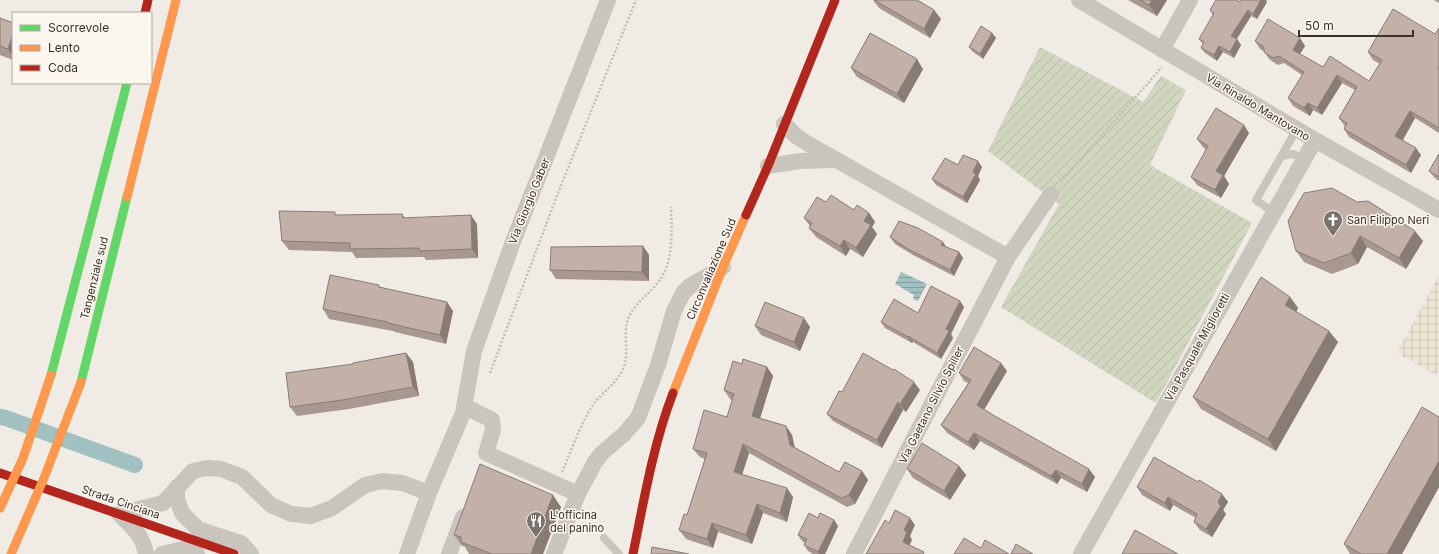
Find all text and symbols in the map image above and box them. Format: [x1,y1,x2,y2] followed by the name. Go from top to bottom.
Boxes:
[12,12,152,84] legend
[1299,12,1413,38] scale bar
[1305,18,1334,33] text: 50 m
[48,20,109,35] text: Scorrevole
[48,40,80,55] text: Lento
[48,60,78,75] text: Coda
[1203,70,1313,144] street label: Via Rinaldo Mantovano
[505,156,553,246] street label: Via Giorgio Gaber
[1322,209,1344,237] church icon: San Filippo Neri
[1347,213,1429,227] place label: San Filippo Neri
[683,216,739,322] street label: Circonvallazione Sud
[77,235,111,321] street label: Tangenziale sud
[1161,291,1233,403] street label: Via Pasquale Miglioretti
[895,344,967,466] street label: Via Gaetano Silvio Spiller
[80,482,162,522] street label: Strada Cinciana
[550,508,605,535] place label: L'officina del panino
[525,510,547,538] restaurant icon: L'officina del panino

